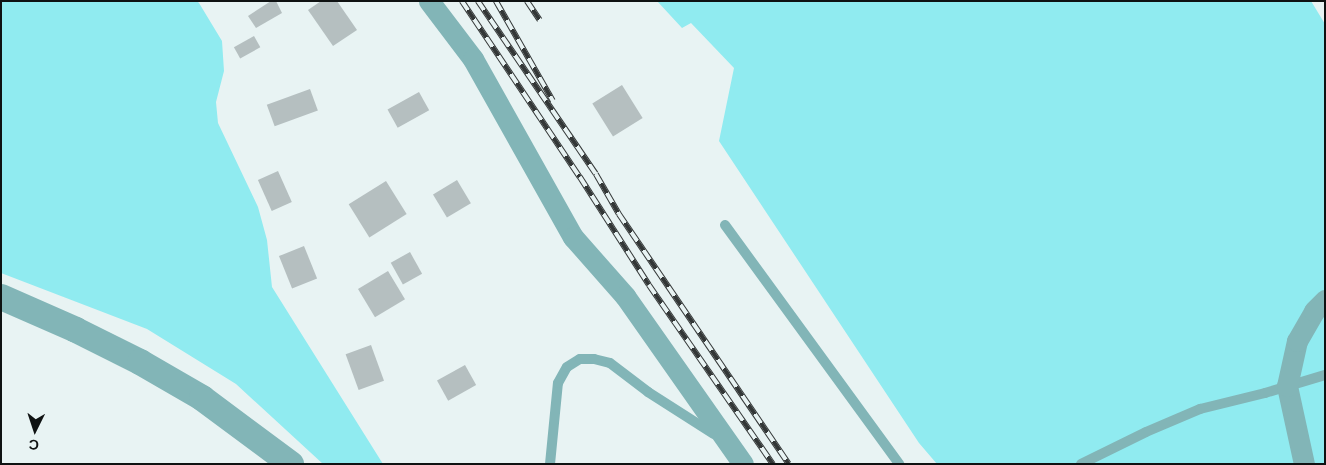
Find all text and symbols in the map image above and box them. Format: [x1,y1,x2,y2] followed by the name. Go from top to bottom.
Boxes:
[10,405,60,455] north arrow
[28,437,40,453] text: С

